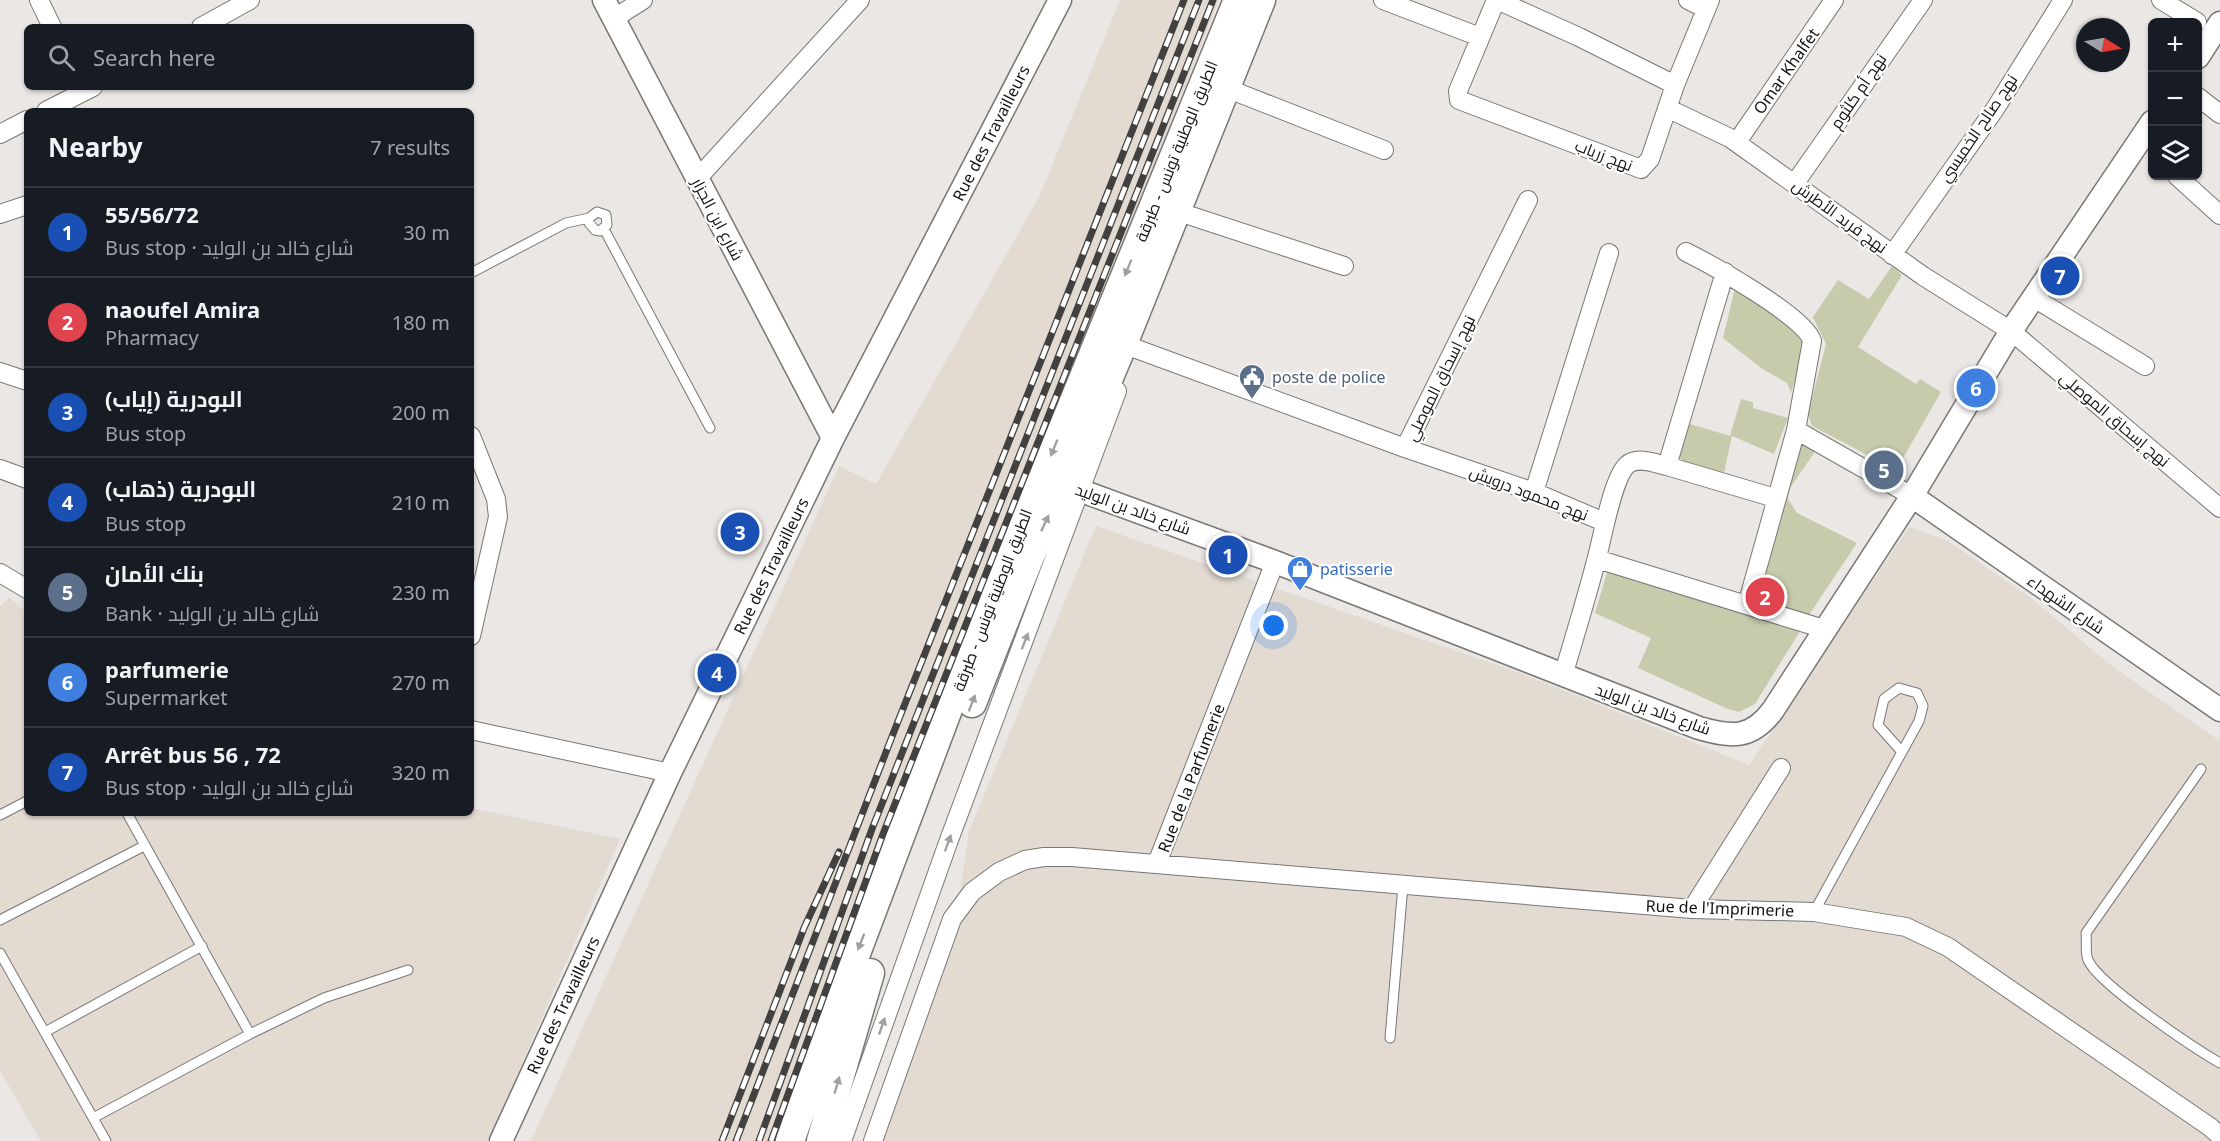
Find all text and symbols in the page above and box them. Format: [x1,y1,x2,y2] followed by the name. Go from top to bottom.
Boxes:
[2076,18,2130,72] north arrow
[2148,18,2202,180] map controls
[2148,18,2202,72] button: +
[1748,23,1824,118] street label: Omar Khalfet
[24,24,474,90] search box
[45,41,78,74] icon: search
[93,42,215,72] text: Search here
[1825,49,1892,134] street label: نهج أم كلثوم
[1130,57,1222,245] street label: الطريق الوطنية تونس - طبرقة
[947,61,1035,205] street label: Rue des Travailleurs
[1934,70,2024,187] street label: نهج صالح الخميسي
[2148,72,2202,126] button: −
[2148,126,2202,180] button: layers
[48,129,143,165] text: Nearby
[370,134,450,161] text: 7 results
[1572,134,1636,177] street label: نهج زرياب
[686,173,749,265] street label: شارع ابن الجزار
[1787,174,1892,259] street label: نهج فريد الأطرش
[105,199,199,229] text: 55/56/72
[62,219,73,246] text: 1
[403,219,450,246] text: 30 m
[105,234,354,261] text: Bus stop · شارع خالد بن الوليد
[2040,254,2080,298] pin: 7
[1123,259,1132,277] one-way arrow
[105,294,260,324] text: naoufel Amira
[62,309,73,336] text: 2
[392,309,450,336] text: 180 m
[1400,311,1483,446] street label: نهج إسحاق الموصلي
[105,324,199,351] text: Pharmacy
[1237,362,1267,400] public building icon: poste de police
[1272,366,1386,388] place label: poste de police
[1956,366,1996,410] pin: 6
[2053,366,2175,474] street label: نهج إسحاق الموصلي
[105,383,243,413] text: البودرية (إياب)
[62,399,73,426] text: 3
[392,399,450,426] text: 200 m
[105,420,186,447] text: Bus stop
[1049,440,1059,458] one-way arrow
[1864,448,1904,492] pin: 5
[1466,460,1592,527] street label: نهج محمود درويش
[105,473,256,503] text: البودرية (ذهاب)
[1072,478,1194,541] street label: شارع خالد بن الوليد
[62,489,73,516] text: 4
[392,489,450,516] text: 210 m
[728,494,814,638] street label: Rue des Travailleurs
[947,506,1037,694] street label: الطريق الوطنية تونس - طبرقة
[105,510,186,537] text: Bus stop
[720,510,760,554] pin: 3
[1041,514,1050,531] one-way arrow
[1208,532,1248,578] pin: 1
[1285,554,1315,592] shop icon: patisserie
[105,558,204,588] text: بنك الأمان
[1320,558,1393,580] place label: patisserie
[2022,569,2109,640] street label: شارع الشهداء
[1746,574,1784,620] pin: 2
[62,579,73,606] text: 5
[392,579,450,606] text: 230 m
[105,600,319,627] text: Bank · شارع خالد بن الوليد
[1259,611,1288,640] your location
[1020,632,1030,650] one-way arrow
[698,650,736,696] pin: 4
[105,654,229,684] text: parfumerie
[62,669,73,696] text: 6
[392,669,450,696] text: 270 m
[1592,678,1714,741] street label: شارع خالد بن الوليد
[105,684,228,711] text: Supermarket
[967,694,977,712] one-way arrow
[1152,700,1230,856] street label: Rue de la Parfumerie
[105,739,281,769] text: Arrêt bus 56 , 72
[62,759,73,786] text: 7
[392,759,450,786] text: 320 m
[105,774,354,801] text: Bus stop · شارع خالد بن الوليد
[943,833,953,851] one-way arrow
[1645,894,1795,922] street label: Rue de l'Imprimerie
[521,932,605,1078] street label: Rue des Travailleurs
[855,934,865,952] one-way arrow
[878,1017,887,1035] one-way arrow
[832,1076,842,1094] one-way arrow

